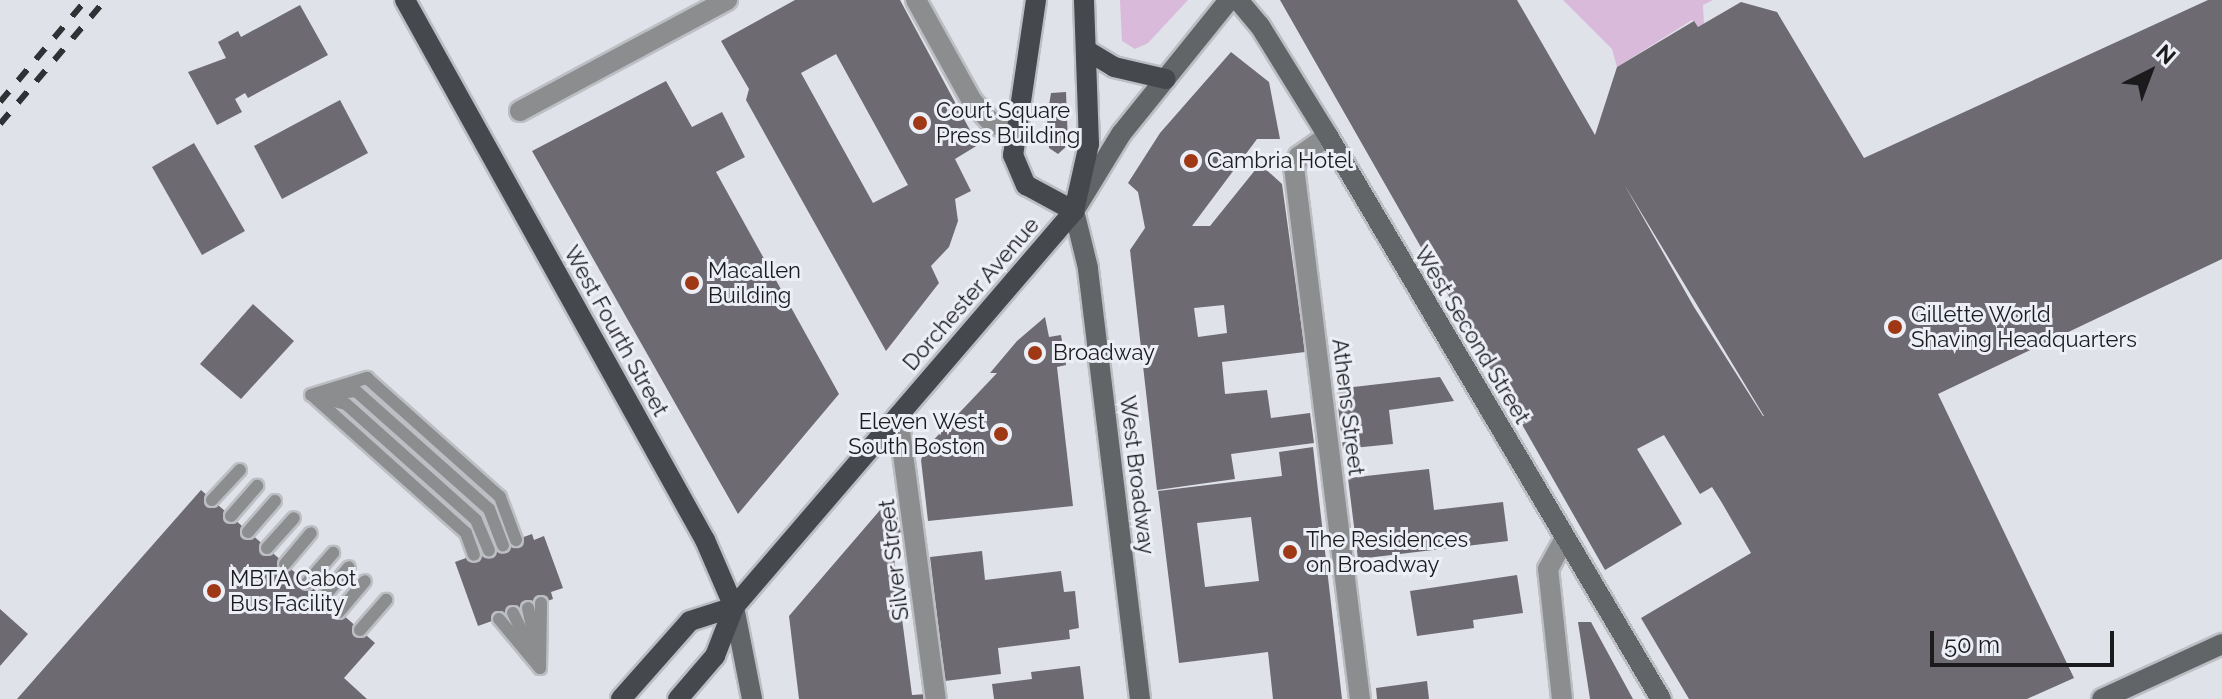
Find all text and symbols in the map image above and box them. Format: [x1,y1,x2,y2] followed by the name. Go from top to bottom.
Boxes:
[2110,32,2190,112] north arrow
[2151,39,2181,69] text: N
[936,97,1080,148] place label: Court Square Press Building
[911,114,929,132] marker: Court Square Press Building
[1207,148,1353,174] place label: Cambria Hotel
[1182,152,1200,170] marker: Cambria Hotel
[897,212,1045,376] street label: Dorchester Avenue
[558,241,674,421] street label: West Fourth Street
[1409,241,1535,429] street label: West Second Street
[708,257,801,308] place label: Macallen Building
[683,274,701,292] marker: Macallen Building
[1911,301,2137,352] place label: Gillette World Shaving Headquarters
[1886,318,1904,336] marker: Gillette World Shaving Headquarters
[1327,337,1369,477] street label: Athens Street
[1053,340,1155,366] place label: Broadway
[1024,342,1046,364] marker: Broadway
[1114,394,1160,556] street label: West Broadway
[848,408,985,460] place label: Eleven West South Boston
[992,425,1010,443] marker: Eleven West South Boston
[873,498,915,622] street label: Silver Street
[1306,526,1468,578] place label: The Residences on Broadway
[1281,543,1299,561] marker: The Residences on Broadway
[230,565,357,616] place label: MBTA Cabot Bus Facility
[205,582,223,600] marker: MBTA Cabot Bus Facility
[1934,615,2118,665] scale bar
[1944,630,2000,659] text: 50 m

